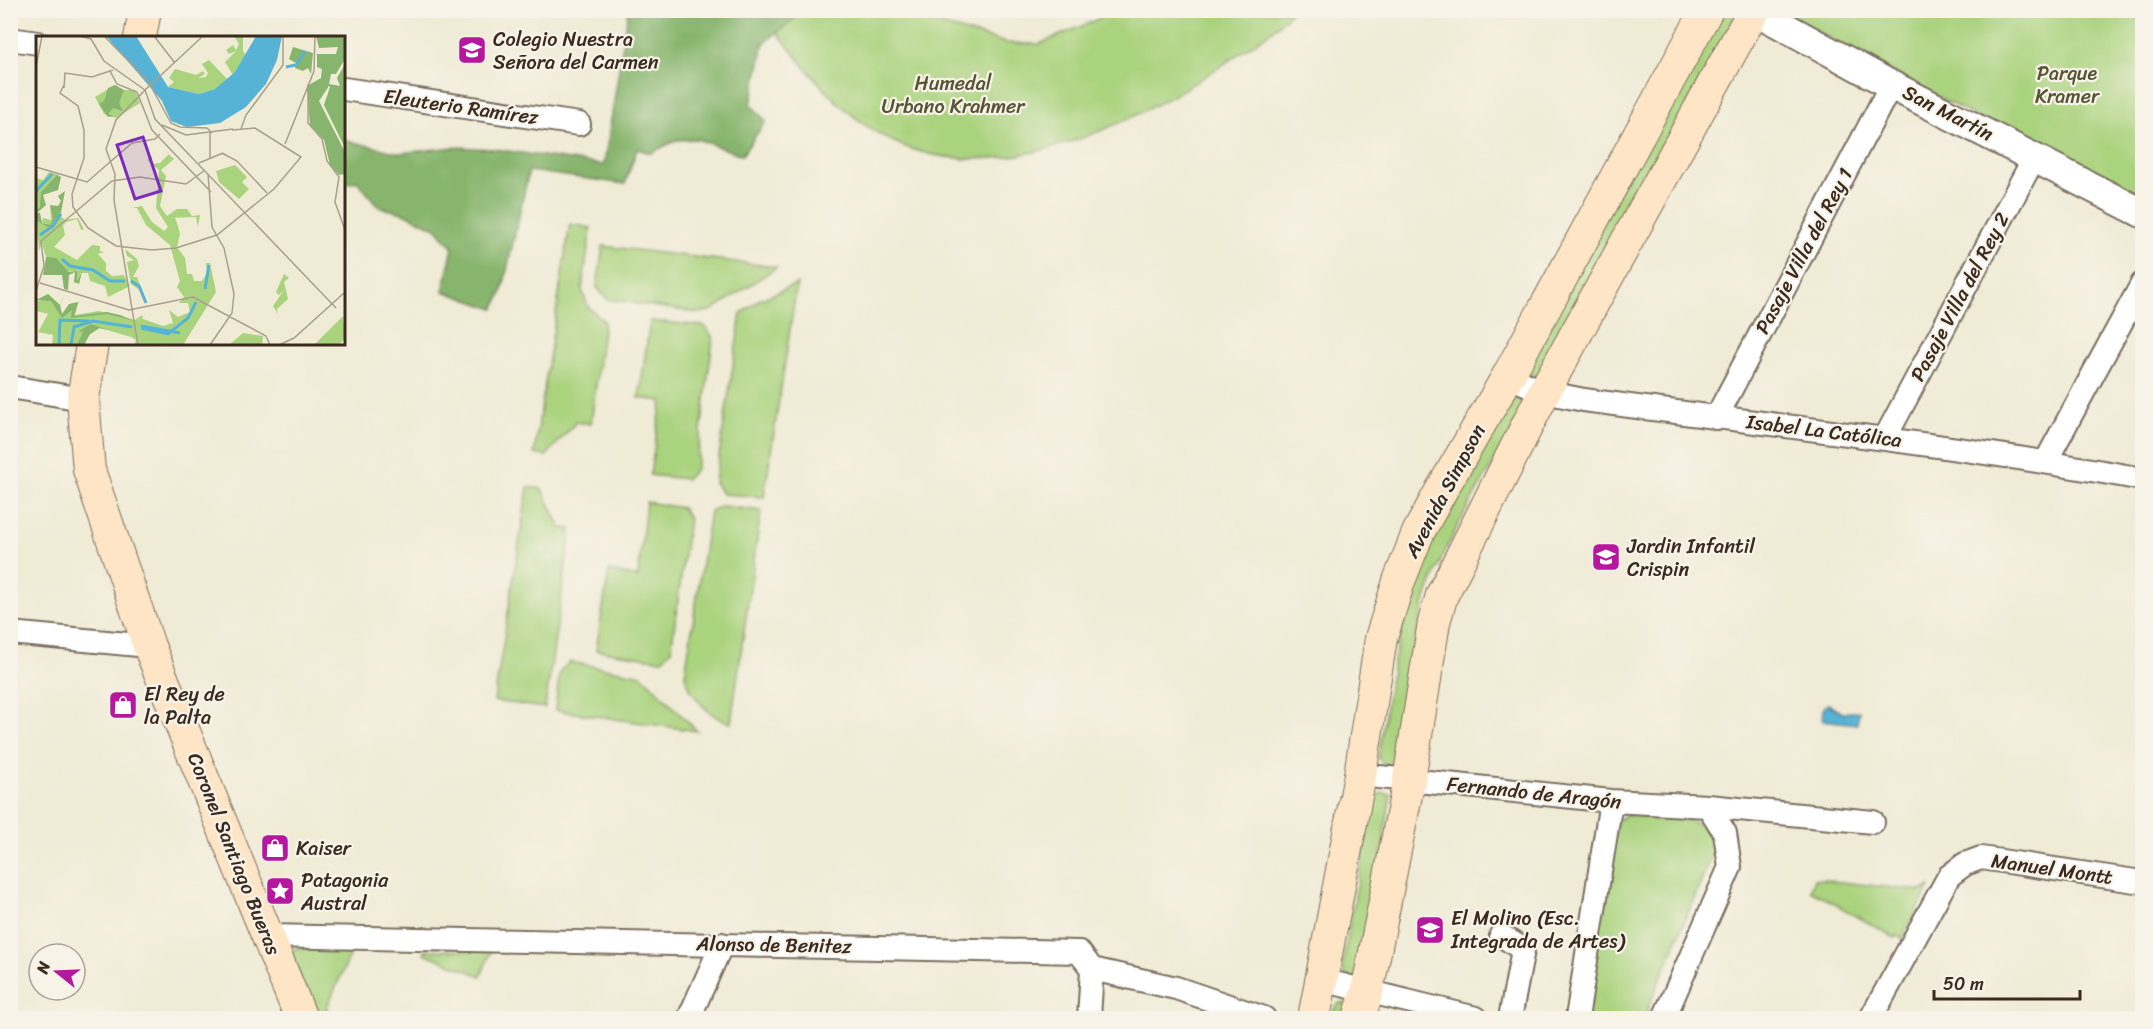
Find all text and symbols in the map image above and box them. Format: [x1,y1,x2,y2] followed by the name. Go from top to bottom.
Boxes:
[493,22,659,80] place label: Colegio Nuestra Señora del Carmen
[456,34,488,66] school or university icon: Colegio Nuestra Señora del Carmen
[36,36,345,345] inset map
[2035,56,2100,114] park label: Parque Kramer
[881,66,1026,124] park label: Humedal Urbano Krahmer
[1896,75,2000,151] street label: San Martín
[381,79,541,135] street label: Eleuterio Ramírez
[1745,161,1863,341] street label: Pasaje Villa del Rey 1
[1901,206,2020,388] street label: Pasaje Villa del Rey 2
[1743,404,1904,458] street label: Isabel La Católica
[1394,417,1495,565] street label: Avenida Simpson
[1626,529,1756,587] place label: Jardin Infantil Crispin
[1590,541,1622,573] school or university icon: Jardin Infantil Crispin
[144,677,225,735] place label: El Rey de la Palta
[107,689,139,721] shop icon: El Rey de la Palta
[177,747,291,961] street label: Coronel Santiago Bueras
[1445,766,1623,820] street label: Fernando de Aragón
[296,831,353,866] place label: Kaiser
[259,832,291,864] shop icon: Kaiser
[1989,843,2115,895] street label: Manuel Montt
[300,863,389,921] place label: Patagonia Austral
[264,875,296,907] place icon: Patagonia Austral
[1450,901,1625,959] place label: El Molino (Esc. Integrada de Artes)
[1414,914,1446,946] school or university icon: El Molino (Esc. Integrada de Artes)
[695,926,852,964] street label: Alonso de Benitez
[27,942,87,1002] north arrow
[27,957,59,978] text: N
[1934,963,2080,1001] scale bar
[1943,968,1984,1000] text: 50 m

